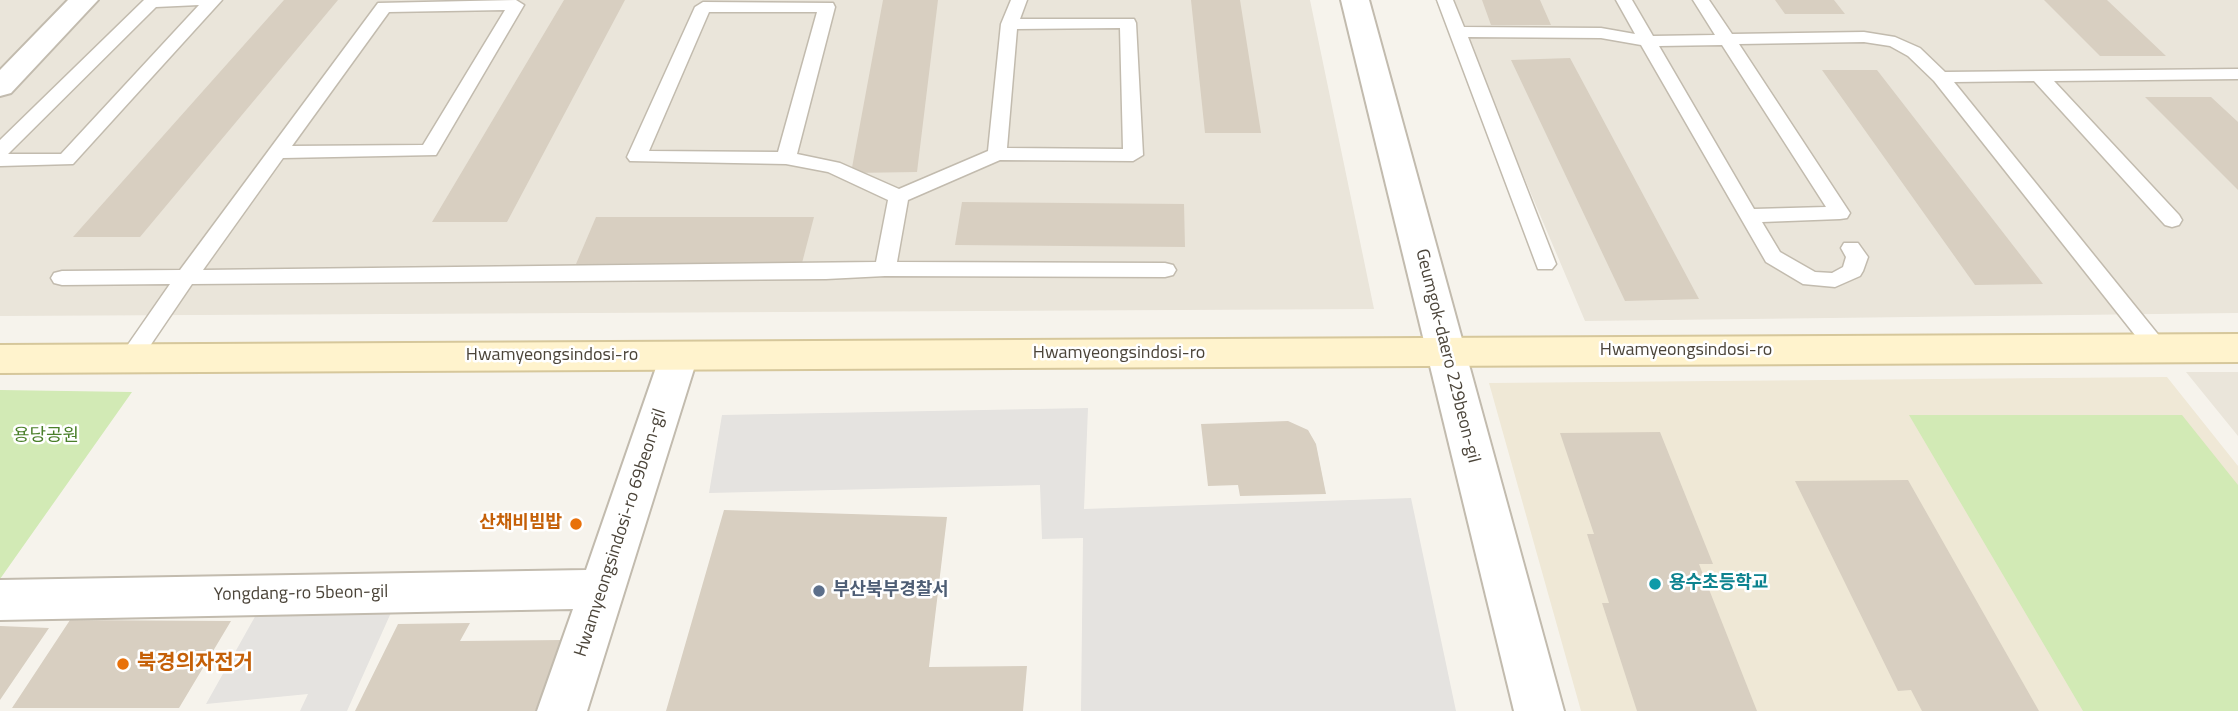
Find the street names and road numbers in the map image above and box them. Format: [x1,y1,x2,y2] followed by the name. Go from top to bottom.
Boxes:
[1410,247,1484,465] street label: Geumgok-daero 229beon-gil
[1600,340,1772,362] street label: Hwamyeongsindosi-ro
[1033,343,1205,365] street label: Hwamyeongsindosi-ro
[466,345,638,367] street label: Hwamyeongsindosi-ro
[571,406,671,660] street label: Hwamyeongsindosi-ro 69beon-gil
[214,582,388,606] street label: Yongdang-ro 5beon-gil

